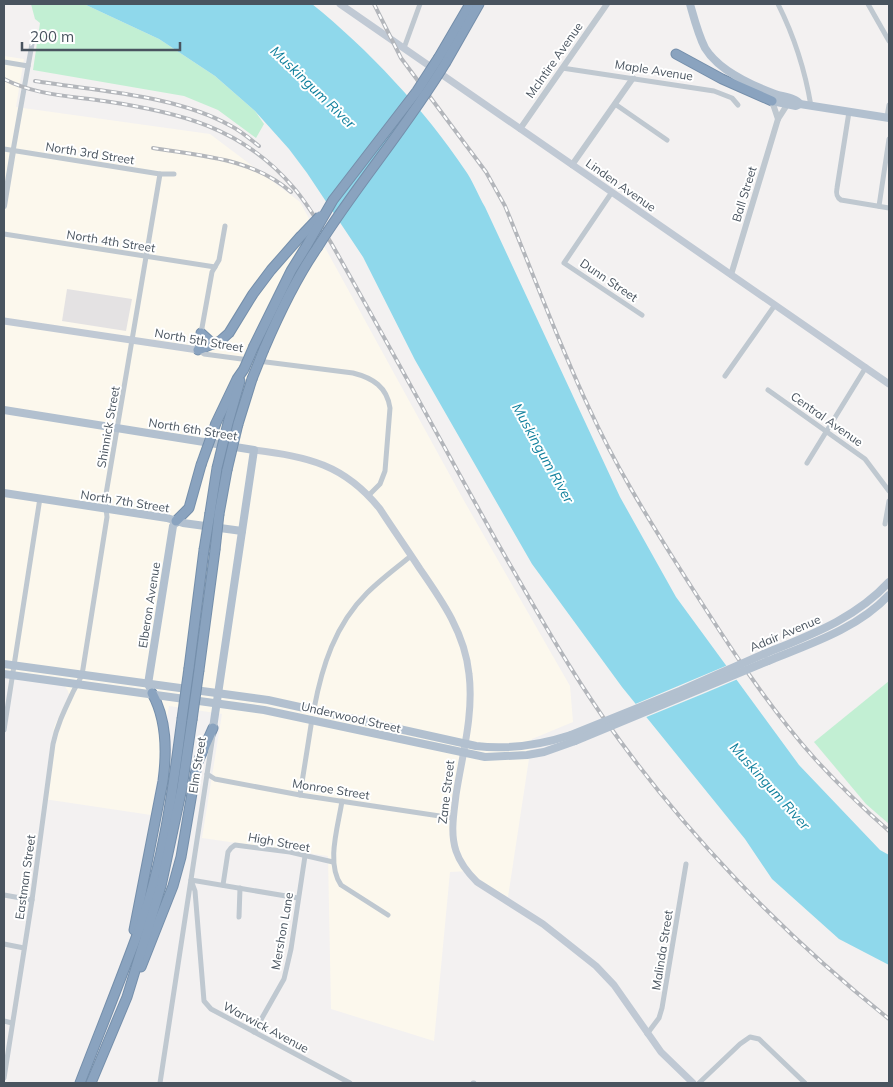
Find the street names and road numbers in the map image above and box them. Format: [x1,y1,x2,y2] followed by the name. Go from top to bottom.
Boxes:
[522,19,586,101] street label: McIntire Avenue
[614,56,694,84] street label: Maple Avenue
[44,139,136,167] street label: North 3rd Street
[583,155,659,215] street label: Linden Avenue
[728,164,760,224] street label: Ball Street
[66,227,156,255] street label: North 4th Street
[577,255,641,305] street label: Dunn Street
[154,325,244,355] street label: North 5th Street
[93,385,123,469] street label: Shinnick Street
[788,389,866,449] street label: Central Avenue
[148,415,238,443] street label: North 6th Street
[80,487,170,515] street label: North 7th Street
[135,561,163,649] street label: Elberon Avenue
[747,611,823,655] street label: Adair Avenue
[300,698,402,736] street label: Underwood Street
[185,736,209,794] street label: Elm Street
[435,759,457,825] street label: Zane Street
[291,775,371,803] street label: Monroe Street
[247,829,311,855] street label: High Street
[12,834,38,920] street label: Eastman Street
[268,891,296,971] street label: Mershon Lane
[648,909,676,991] street label: Malinda Street
[221,998,311,1056] street label: Warwick Avenue

